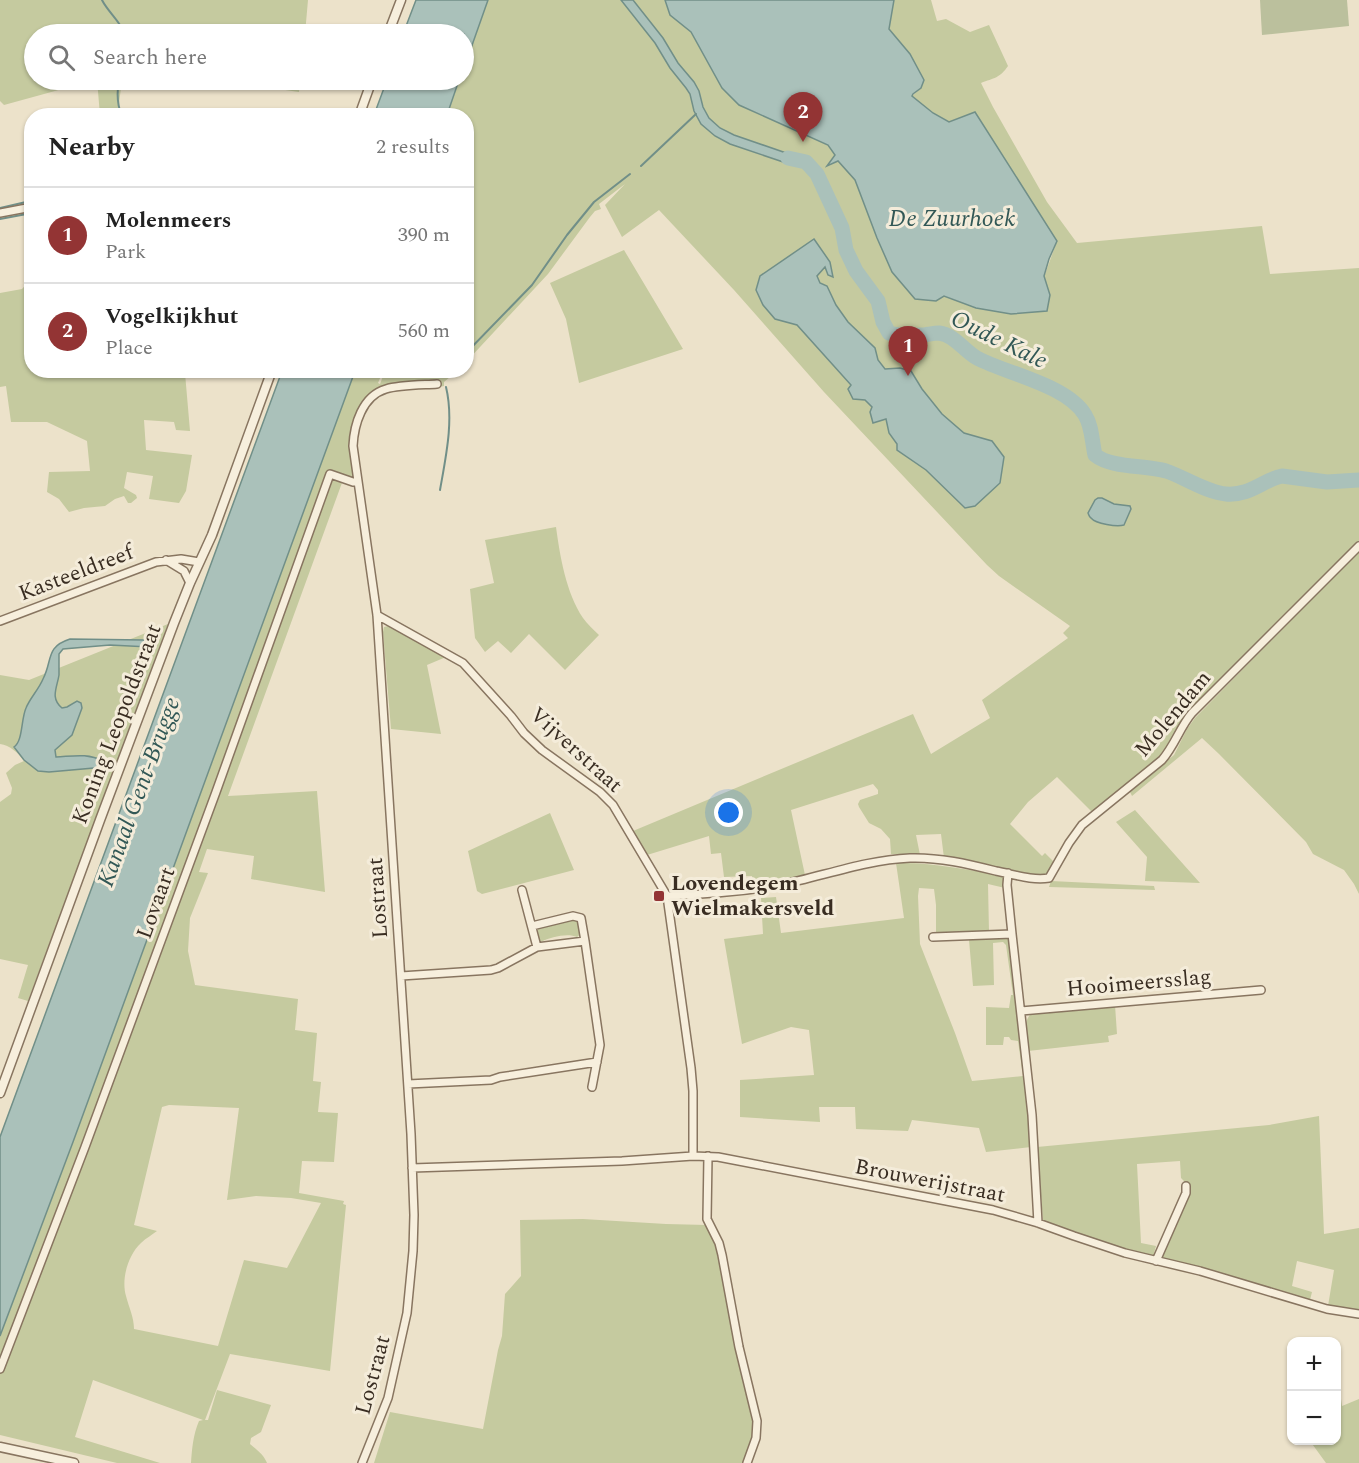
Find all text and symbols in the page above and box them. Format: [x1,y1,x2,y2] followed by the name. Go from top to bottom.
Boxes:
[24,24,474,90] search box
[45,41,78,74] icon: search
[93,41,207,74] text: Search here
[784,92,822,142] pin: 2
[48,127,134,167] text: Nearby
[376,132,450,162] text: 2 results
[889,201,1015,237] water label: De Zuurhoek
[105,204,231,237] text: Molenmeers
[62,220,73,250] text: 1
[398,220,450,250] text: 390 m
[105,237,146,267] text: Park
[105,300,238,333] text: Vogelkijkhut
[944,301,1054,379] water label: Oude Kale
[62,316,73,346] text: 2
[398,316,450,346] text: 560 m
[888,326,928,376] pin: 1
[105,333,153,363] text: Place
[14,535,140,610] street label: Kasteeldreef
[64,619,171,829] street label: Koning Leopoldstraat
[1127,663,1219,765] street label: Molendam
[88,692,190,892] water label: Kanaal Gent-Brugge
[522,699,630,801] street label: Vijverstraat
[714,798,743,827] your location
[359,856,397,940] street label: Lostraat
[128,862,184,944] street label: Lovaart
[671,867,834,925] place label: Lovendegem Wielmakersveld
[652,889,666,903] marker: Lovendegem Wielmakersveld
[1065,960,1213,1006] street label: Hooimeersslag
[852,1150,1008,1212] street label: Brouwerijstraat
[347,1331,400,1419] street label: Lostraat
[1287,1337,1341,1445] map controls
[1287,1337,1341,1391] button: +
[1287,1391,1341,1445] button: −

